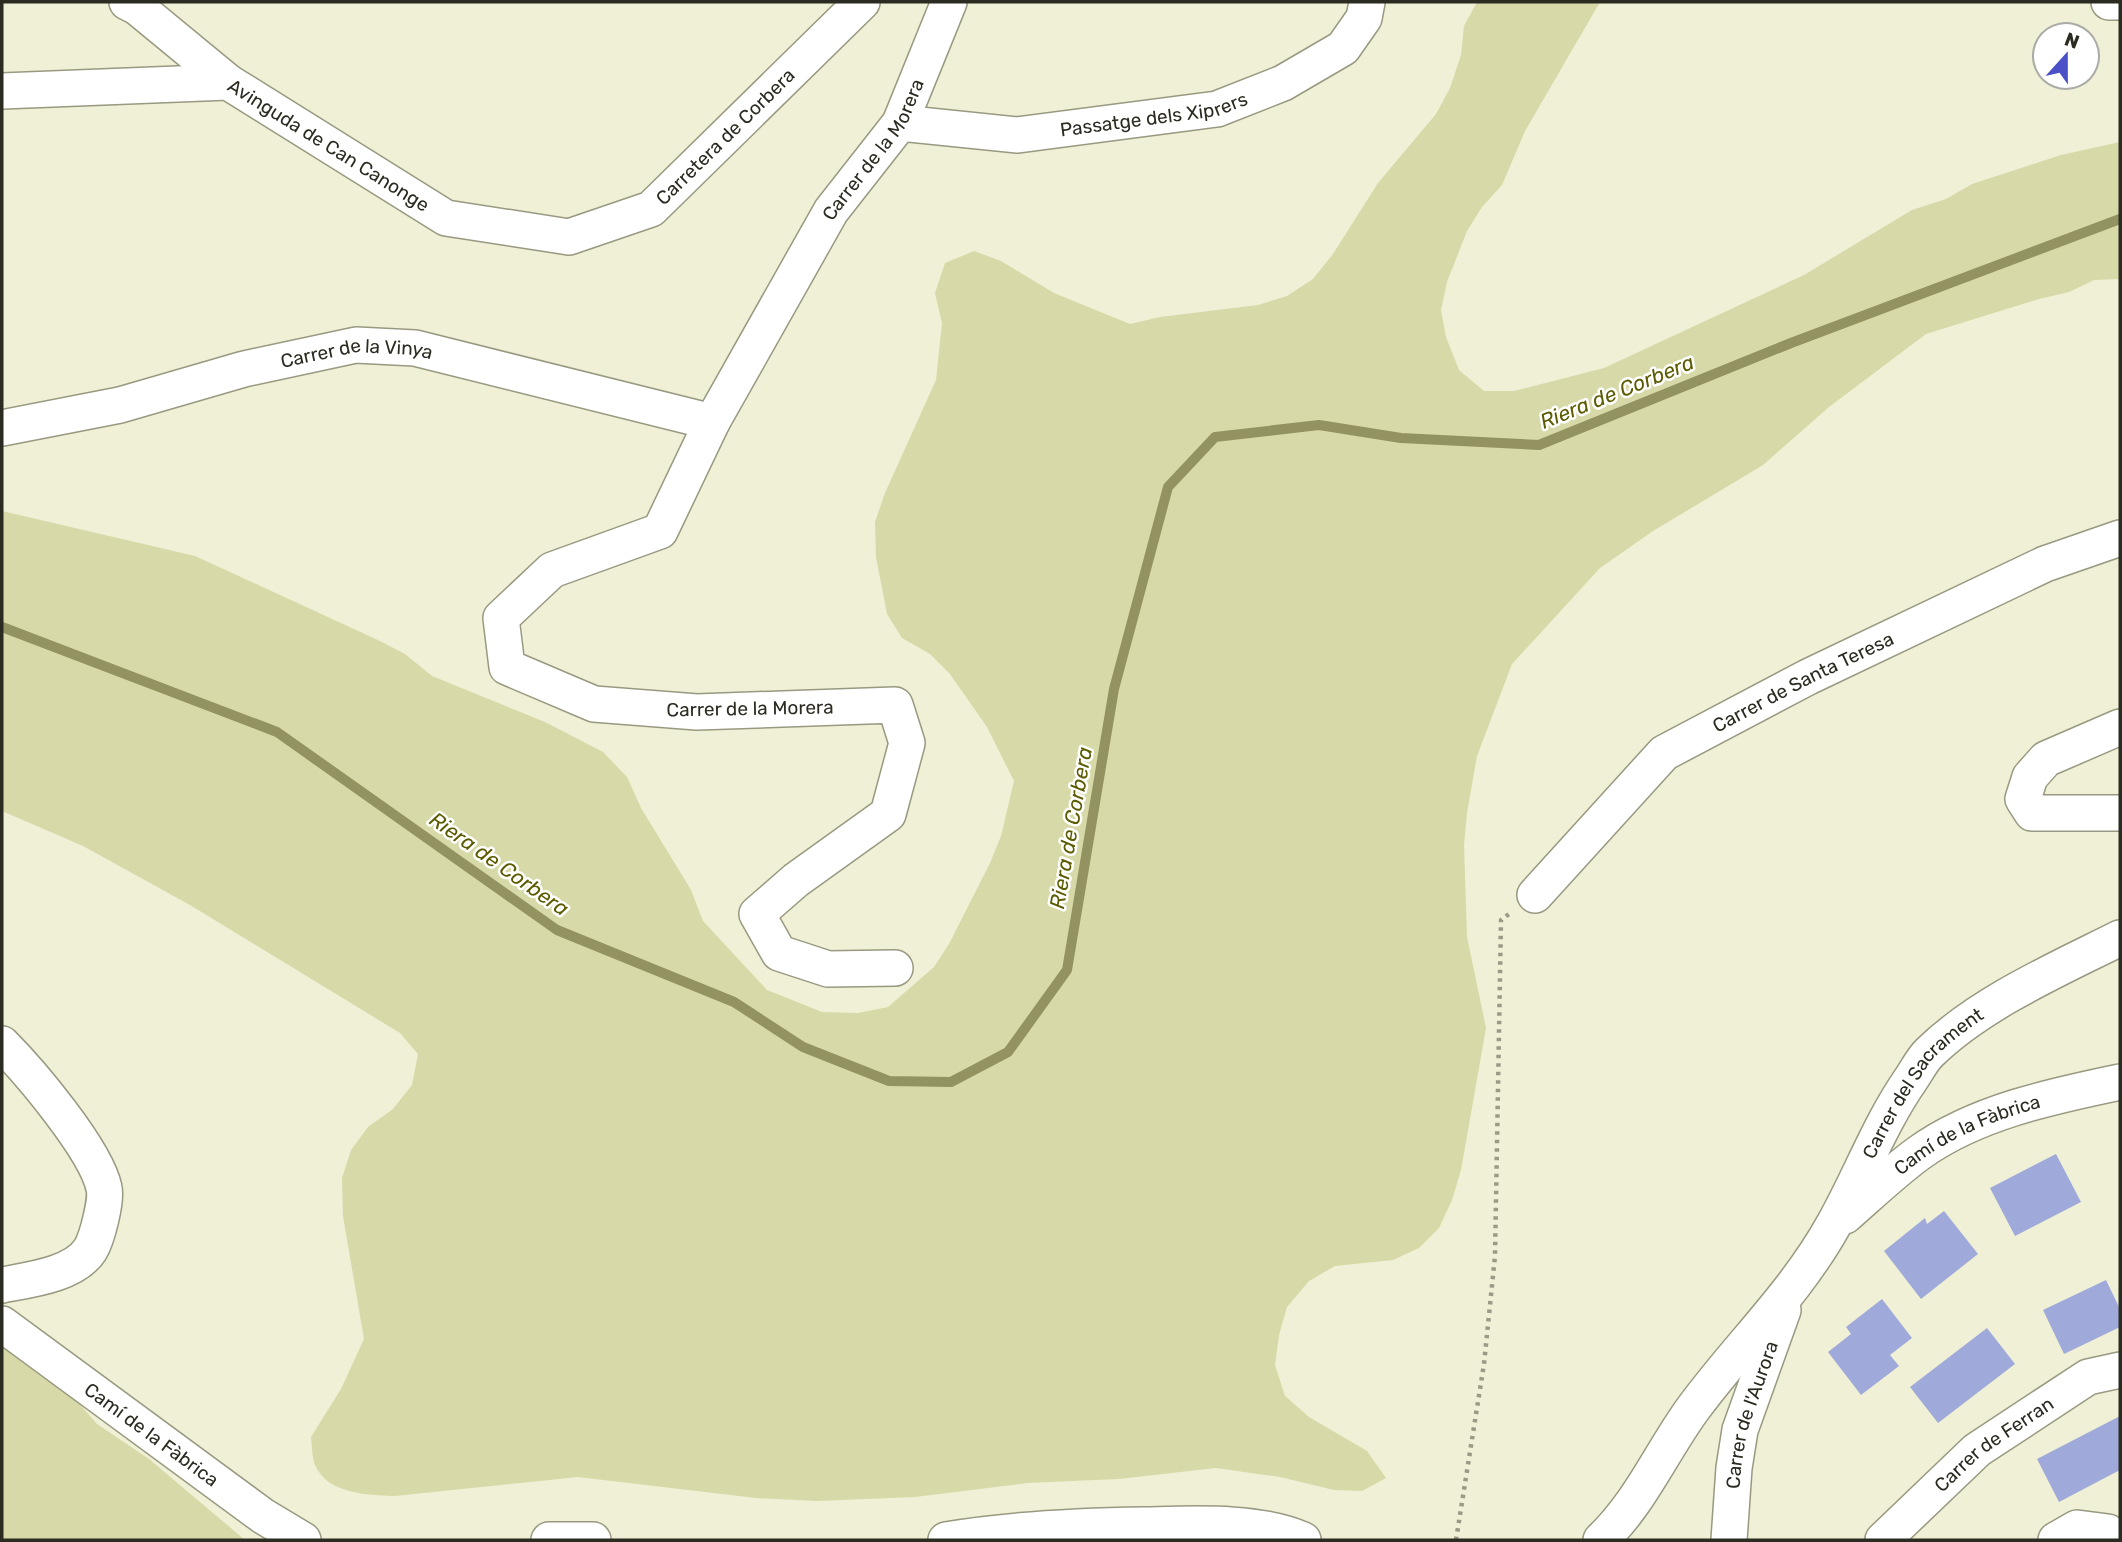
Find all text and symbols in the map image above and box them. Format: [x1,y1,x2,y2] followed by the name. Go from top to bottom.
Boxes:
[2031,21,2101,91] north arrow
[2061,27,2082,54] text: N
[651,64,800,210] street label: Carretera de Corbera
[224,74,434,217] street label: Avinguda de Can Canonge
[817,75,929,224] street label: Carrer de la Morera
[1059,87,1251,141] street label: Passatge dels Xiprers
[278,333,435,373] street label: Carrer de la Vinya
[1536,349,1698,434] water label: Riera de Corbera
[1709,627,1897,737] street label: Carrer de Santa Teresa
[666,696,834,721] street label: Carrer de la Morera
[1044,745,1097,911] water label: Riera de Corbera
[425,806,574,921] water label: Riera de Corbera
[1858,1003,1988,1162] street label: Carrer del Sacrament
[1889,1090,2043,1180] street label: Camí de la Fàbrica
[1722,1338,1783,1490] street label: Carrer de l'Aurora
[80,1378,223,1492] street label: Camí de la Fàbrica
[1930,1392,2058,1497] street label: Carrer de Ferran

